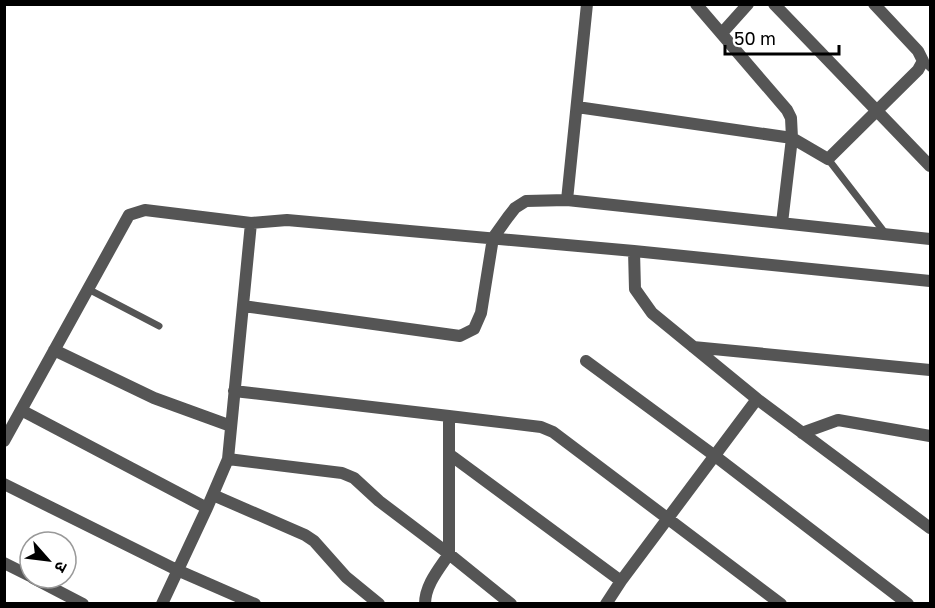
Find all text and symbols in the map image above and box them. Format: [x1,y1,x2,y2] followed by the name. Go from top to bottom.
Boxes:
[725,18,839,56] scale bar
[734,27,776,49] text: 50 m
[18,530,78,590] north arrow
[50,558,72,576] text: उ

